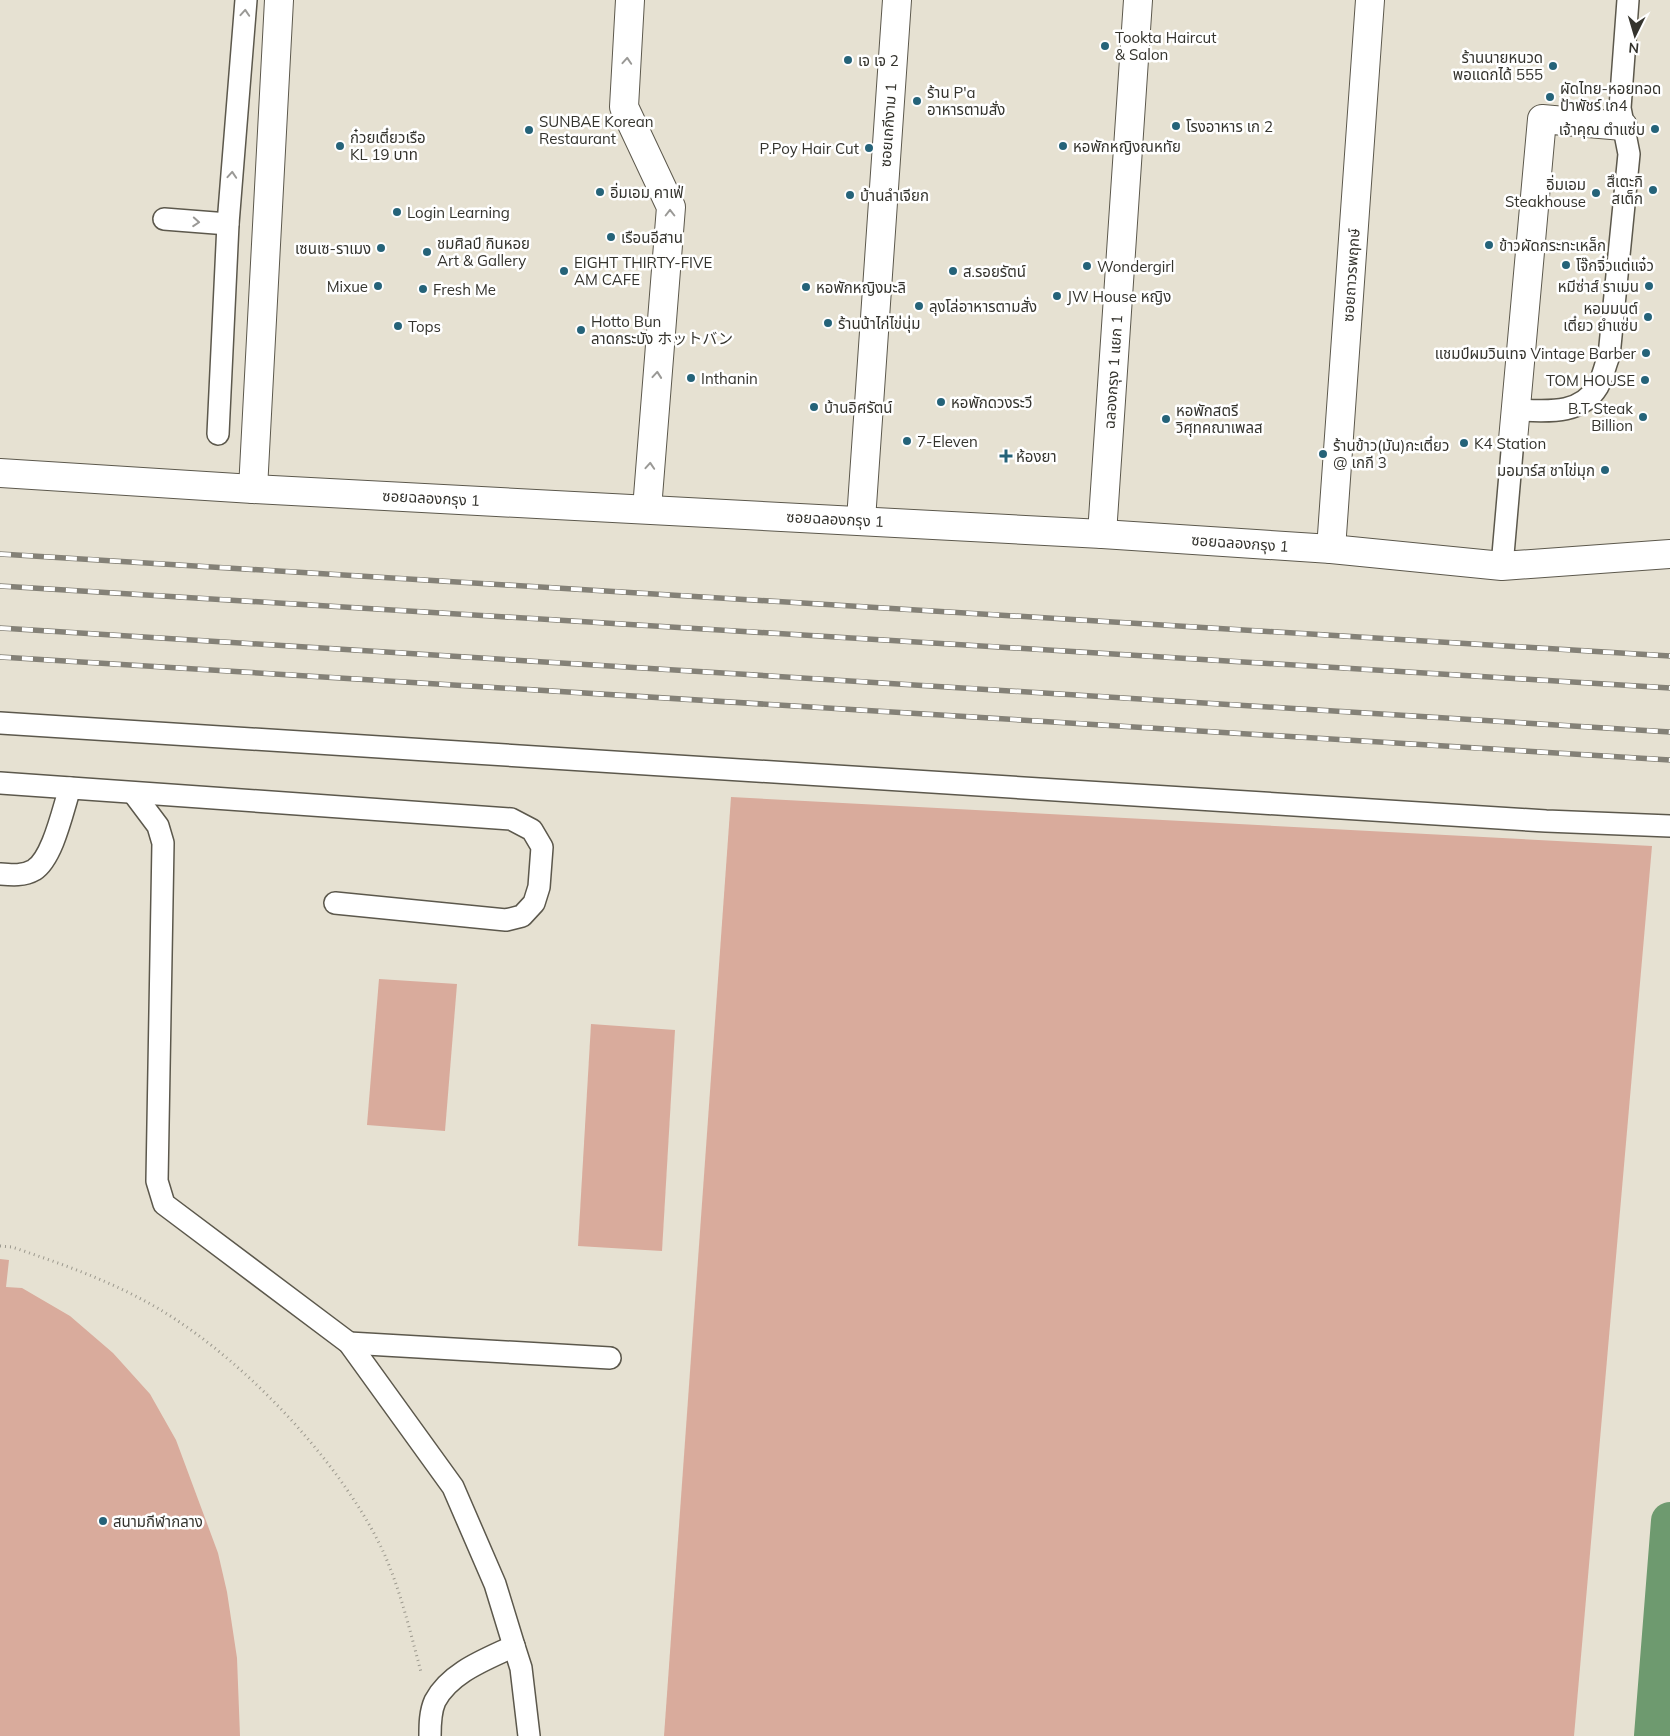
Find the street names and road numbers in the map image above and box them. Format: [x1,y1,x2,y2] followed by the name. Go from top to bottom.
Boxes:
[876,82,900,168] street label: ซอยเกกีงาม 1
[1338,227,1364,322] street label: ซอยถาวรพฤกษ์
[1100,314,1126,430] street label: ฉลองกรุง 1 แยก 1
[382,486,480,510] street label: ซอยฉลองกรุง 1
[786,507,884,531] street label: ซอยฉลองกรุง 1
[1191,530,1289,556] street label: ซอยฉลองกรุง 1

